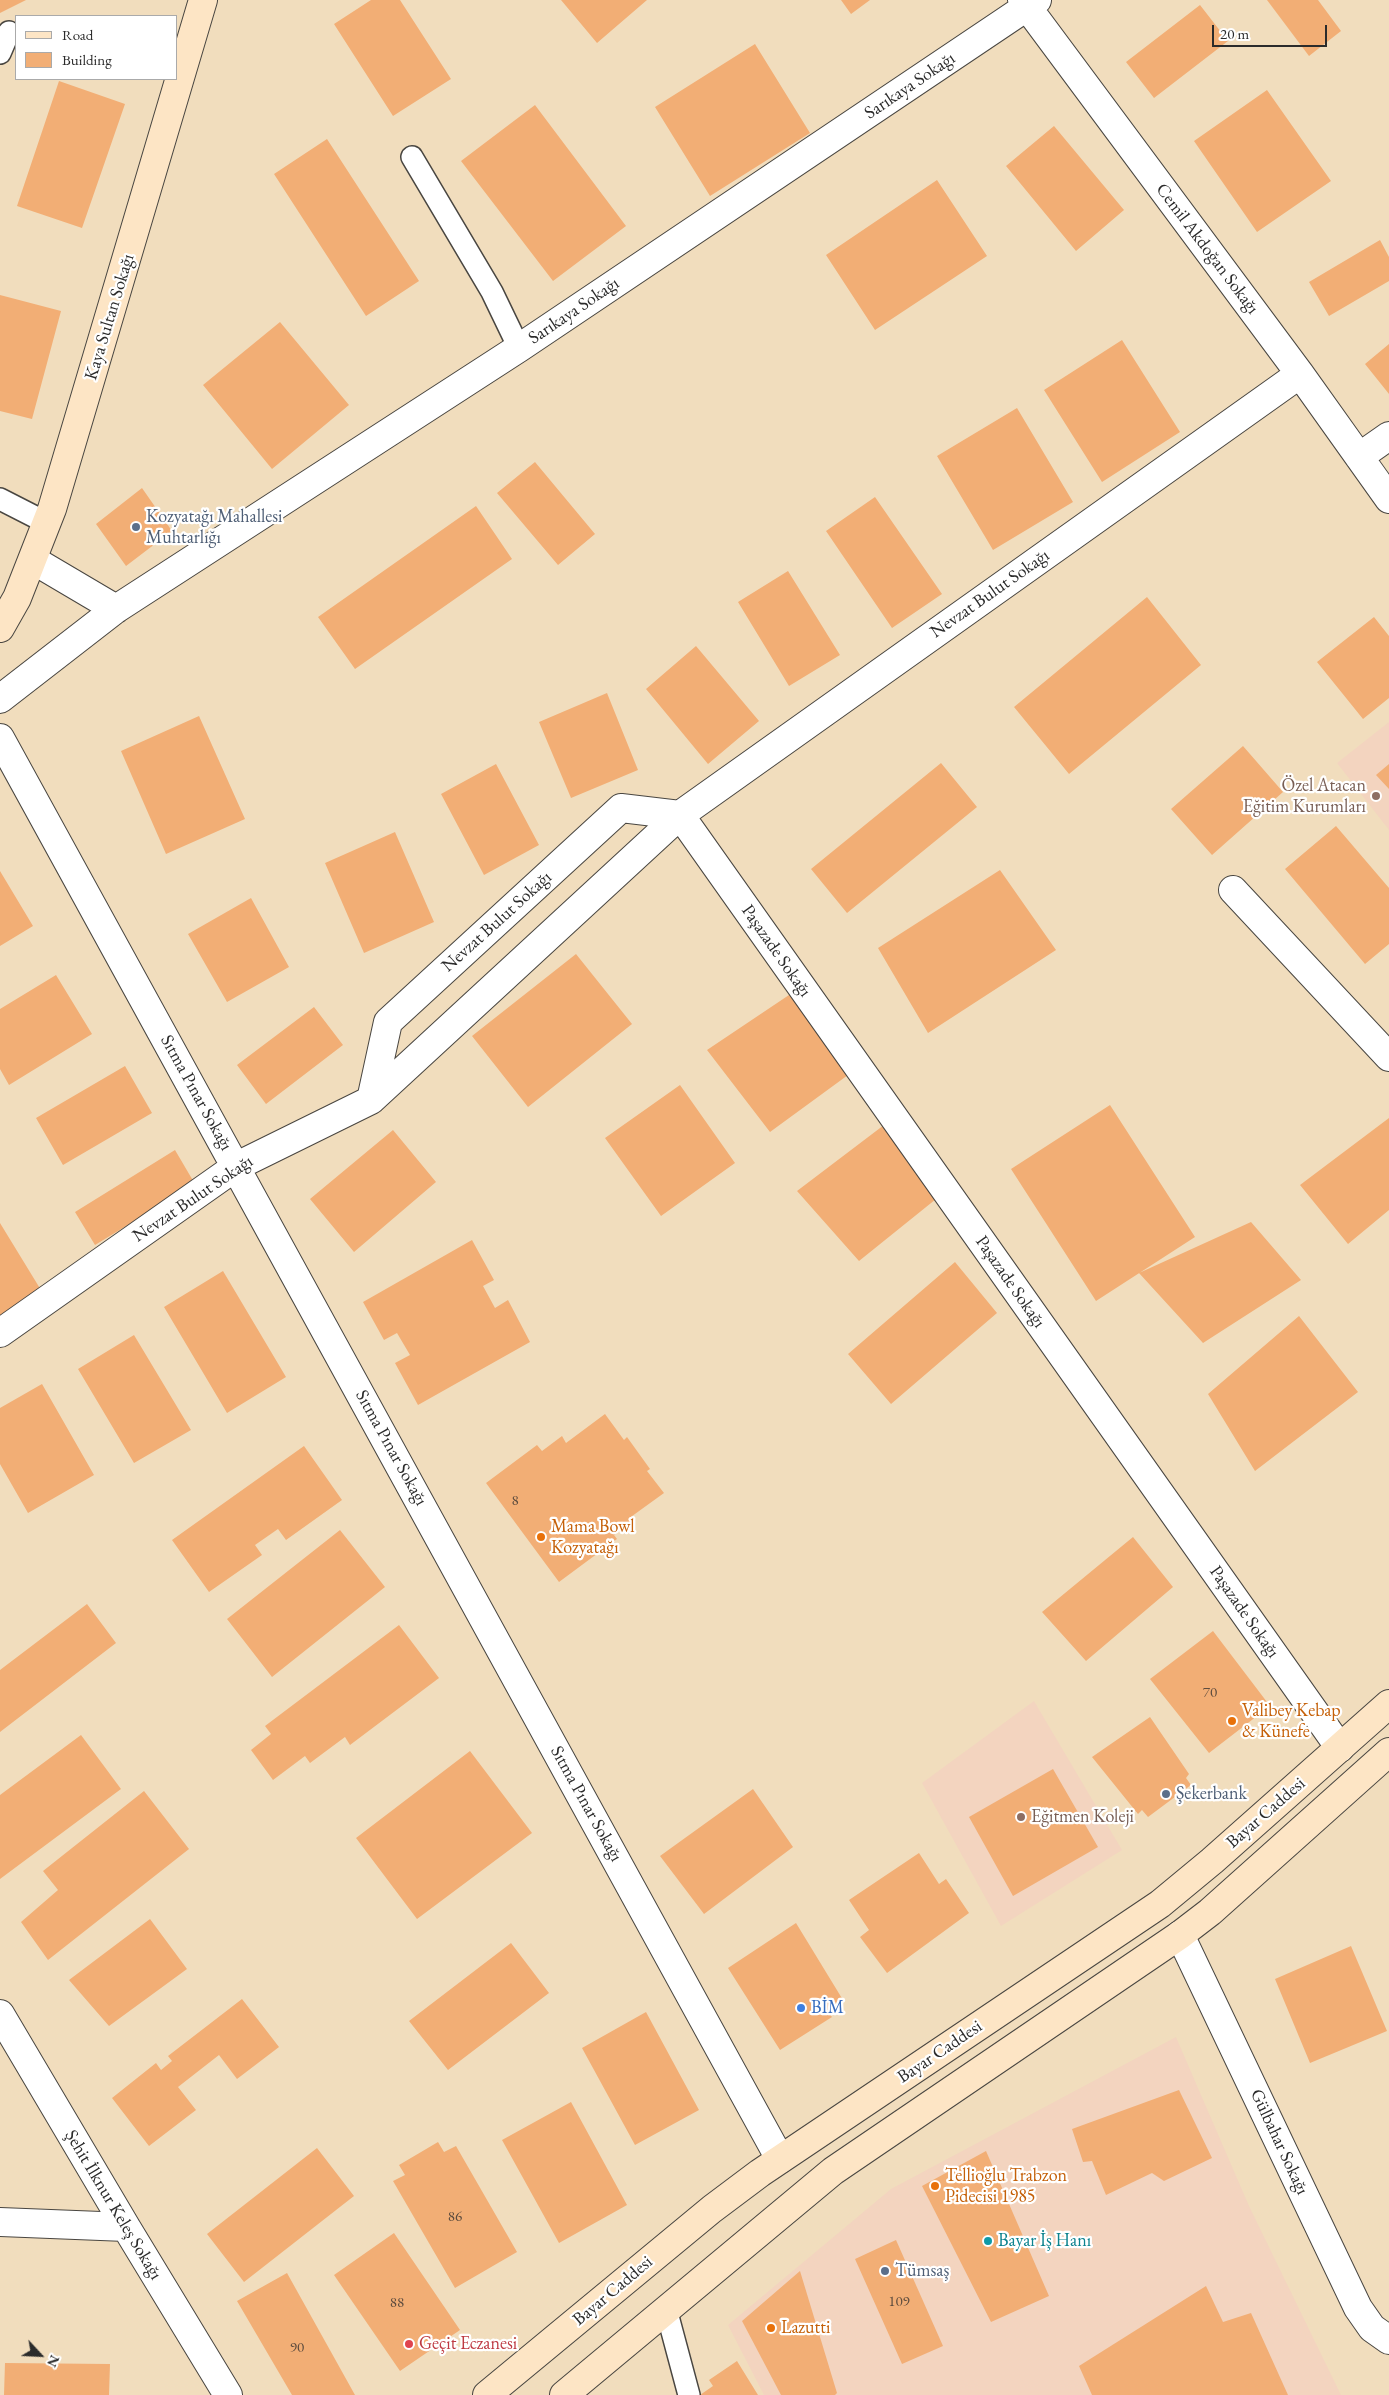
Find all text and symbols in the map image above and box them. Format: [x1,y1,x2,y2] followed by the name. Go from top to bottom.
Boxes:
[15,15,178,80] legend
[1214,15,1329,47] scale bar
[1220,24,1249,43] text: 20 m
[62,25,93,44] text: Road
[861,48,959,124] street label: Sarıkaya Sokağı
[62,50,112,69] text: Building
[1151,179,1263,319] street label: Cemil Akdoğan Sokağı
[81,251,139,383] street label: Kaya Sultan Sokağı
[525,273,623,349] street label: Sarıkaya Sokağı
[146,506,283,548] place label: Kozyatağı Mahallesi Muhtarlığı
[130,521,142,533] marker: Kozyatağı Mahallesi Muhtarlığı
[926,545,1054,643] street label: Nevzat Bulut Sokağı
[1243,775,1366,818] place label: Özel Atacan Eğitim Kurumları
[1370,790,1382,802] marker: Özel Atacan Eğitim Kurumları
[438,867,556,977] street label: Nevzat Bulut Sokağı
[736,901,816,1001] street label: Paşazade Sokağı
[155,1031,237,1155] street label: Sıtma Pınar Sokağı
[129,1151,257,1247] street label: Nevzat Bulut Sokağı
[970,1232,1050,1332] street label: Paşazade Sokağı
[350,1386,432,1510] street label: Sıtma Pınar Sokağı
[511,1492,519,1510] house number: 8
[551,1516,635,1558] place label: Mama Bowl Kozyatağı
[535,1531,547,1543] marker: Mama Bowl Kozyatağı
[1204,1562,1284,1662] street label: Paşazade Sokağı
[1203,1684,1217,1702] house number: 70
[1242,1700,1341,1742] place label: Valibey Kebap & Künefe
[1226,1715,1238,1727] marker: Valibey Kebap & Künefe
[545,1742,627,1866] street label: Sıtma Pınar Sokağı
[1222,1773,1310,1853] street label: Bayar Caddesi
[1176,1783,1247,1805] place label: Şekerbank
[1160,1788,1172,1800] marker: Şekerbank
[1031,1806,1134,1828] place label: Eğitmen Koleji
[1015,1811,1027,1823] marker: Eğitmen Koleji
[811,1997,844,2019] place label: BİM
[795,2002,807,2014] marker: BİM
[894,2016,986,2088] street label: Bayar Caddesi
[1245,2086,1313,2198] street label: Gülbahar Sokağı
[60,2126,166,2284] street label: Şehit İlknur Keleş Sokağı
[945,2165,1067,2208] place label: Tellioğlu Trabzon Pidecisi 1985
[929,2180,941,2192] marker: Tellioğlu Trabzon Pidecisi 1985
[448,2208,462,2226] house number: 86
[998,2230,1091,2252] place label: Bayar İş Hanı
[982,2235,994,2247] marker: Bayar İş Hanı
[569,2251,657,2331] street label: Bayar Caddesi
[895,2260,949,2282] place label: Tümsaş
[879,2265,891,2277] marker: Tümsaş
[888,2293,910,2311] house number: 109
[390,2294,404,2312] house number: 88
[781,2317,830,2339] place label: Lazutti
[765,2322,777,2334] marker: Lazutti
[15,2330,65,2380] north arrow
[419,2333,517,2355] place label: Geçit Eczanesi
[403,2338,415,2350] marker: Geçit Eczanesi
[290,2339,304,2357] house number: 90
[43,2352,64,2370] text: N

